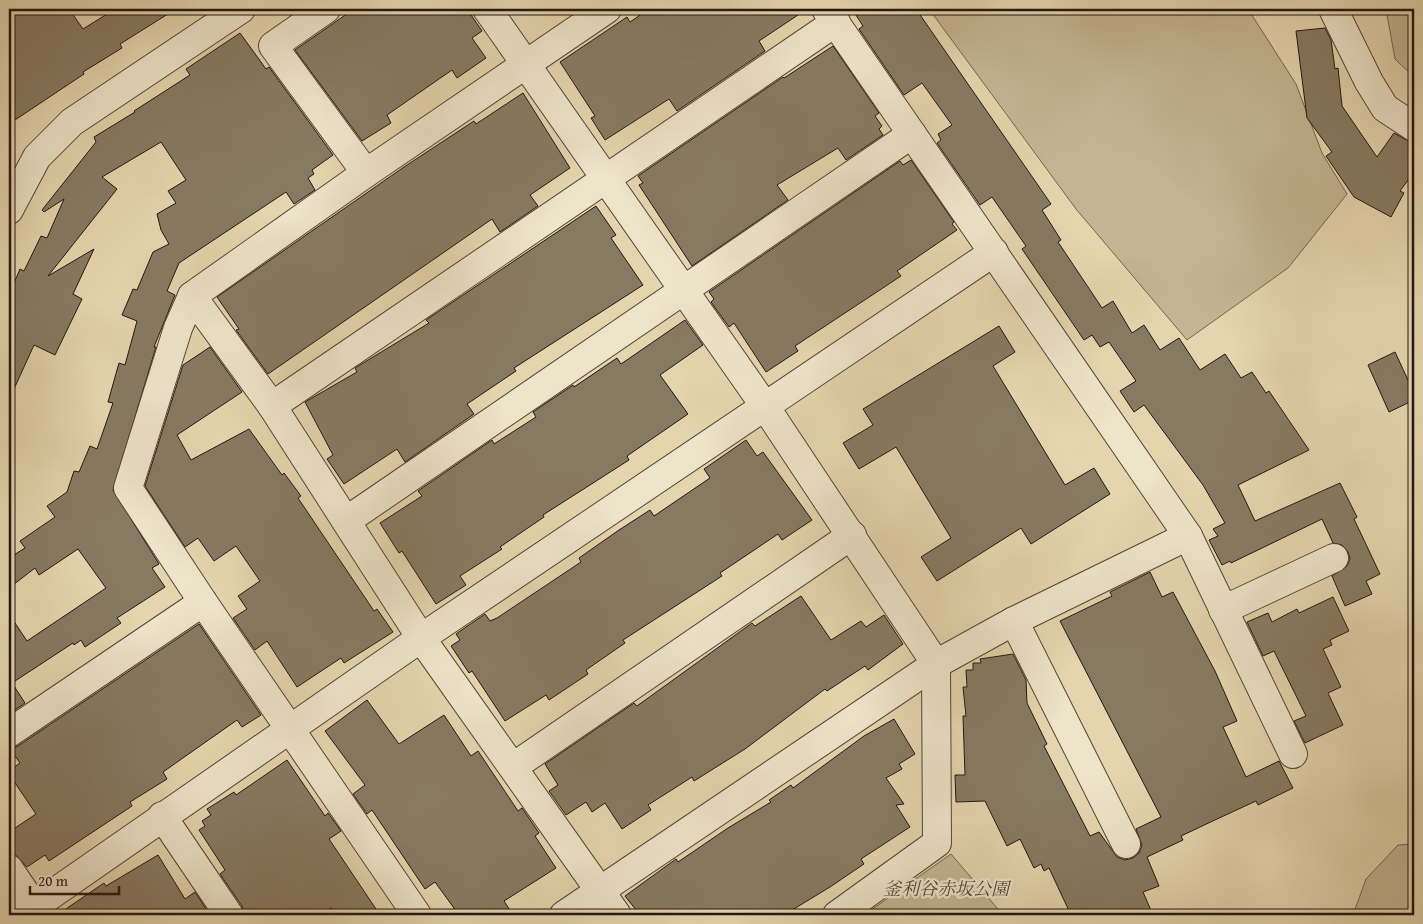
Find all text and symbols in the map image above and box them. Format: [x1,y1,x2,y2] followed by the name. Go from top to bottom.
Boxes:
[30,864,119,896] scale bar
[38,870,69,891] text: 20 m
[883,875,1012,902] park label: 釜利谷赤坂公園

